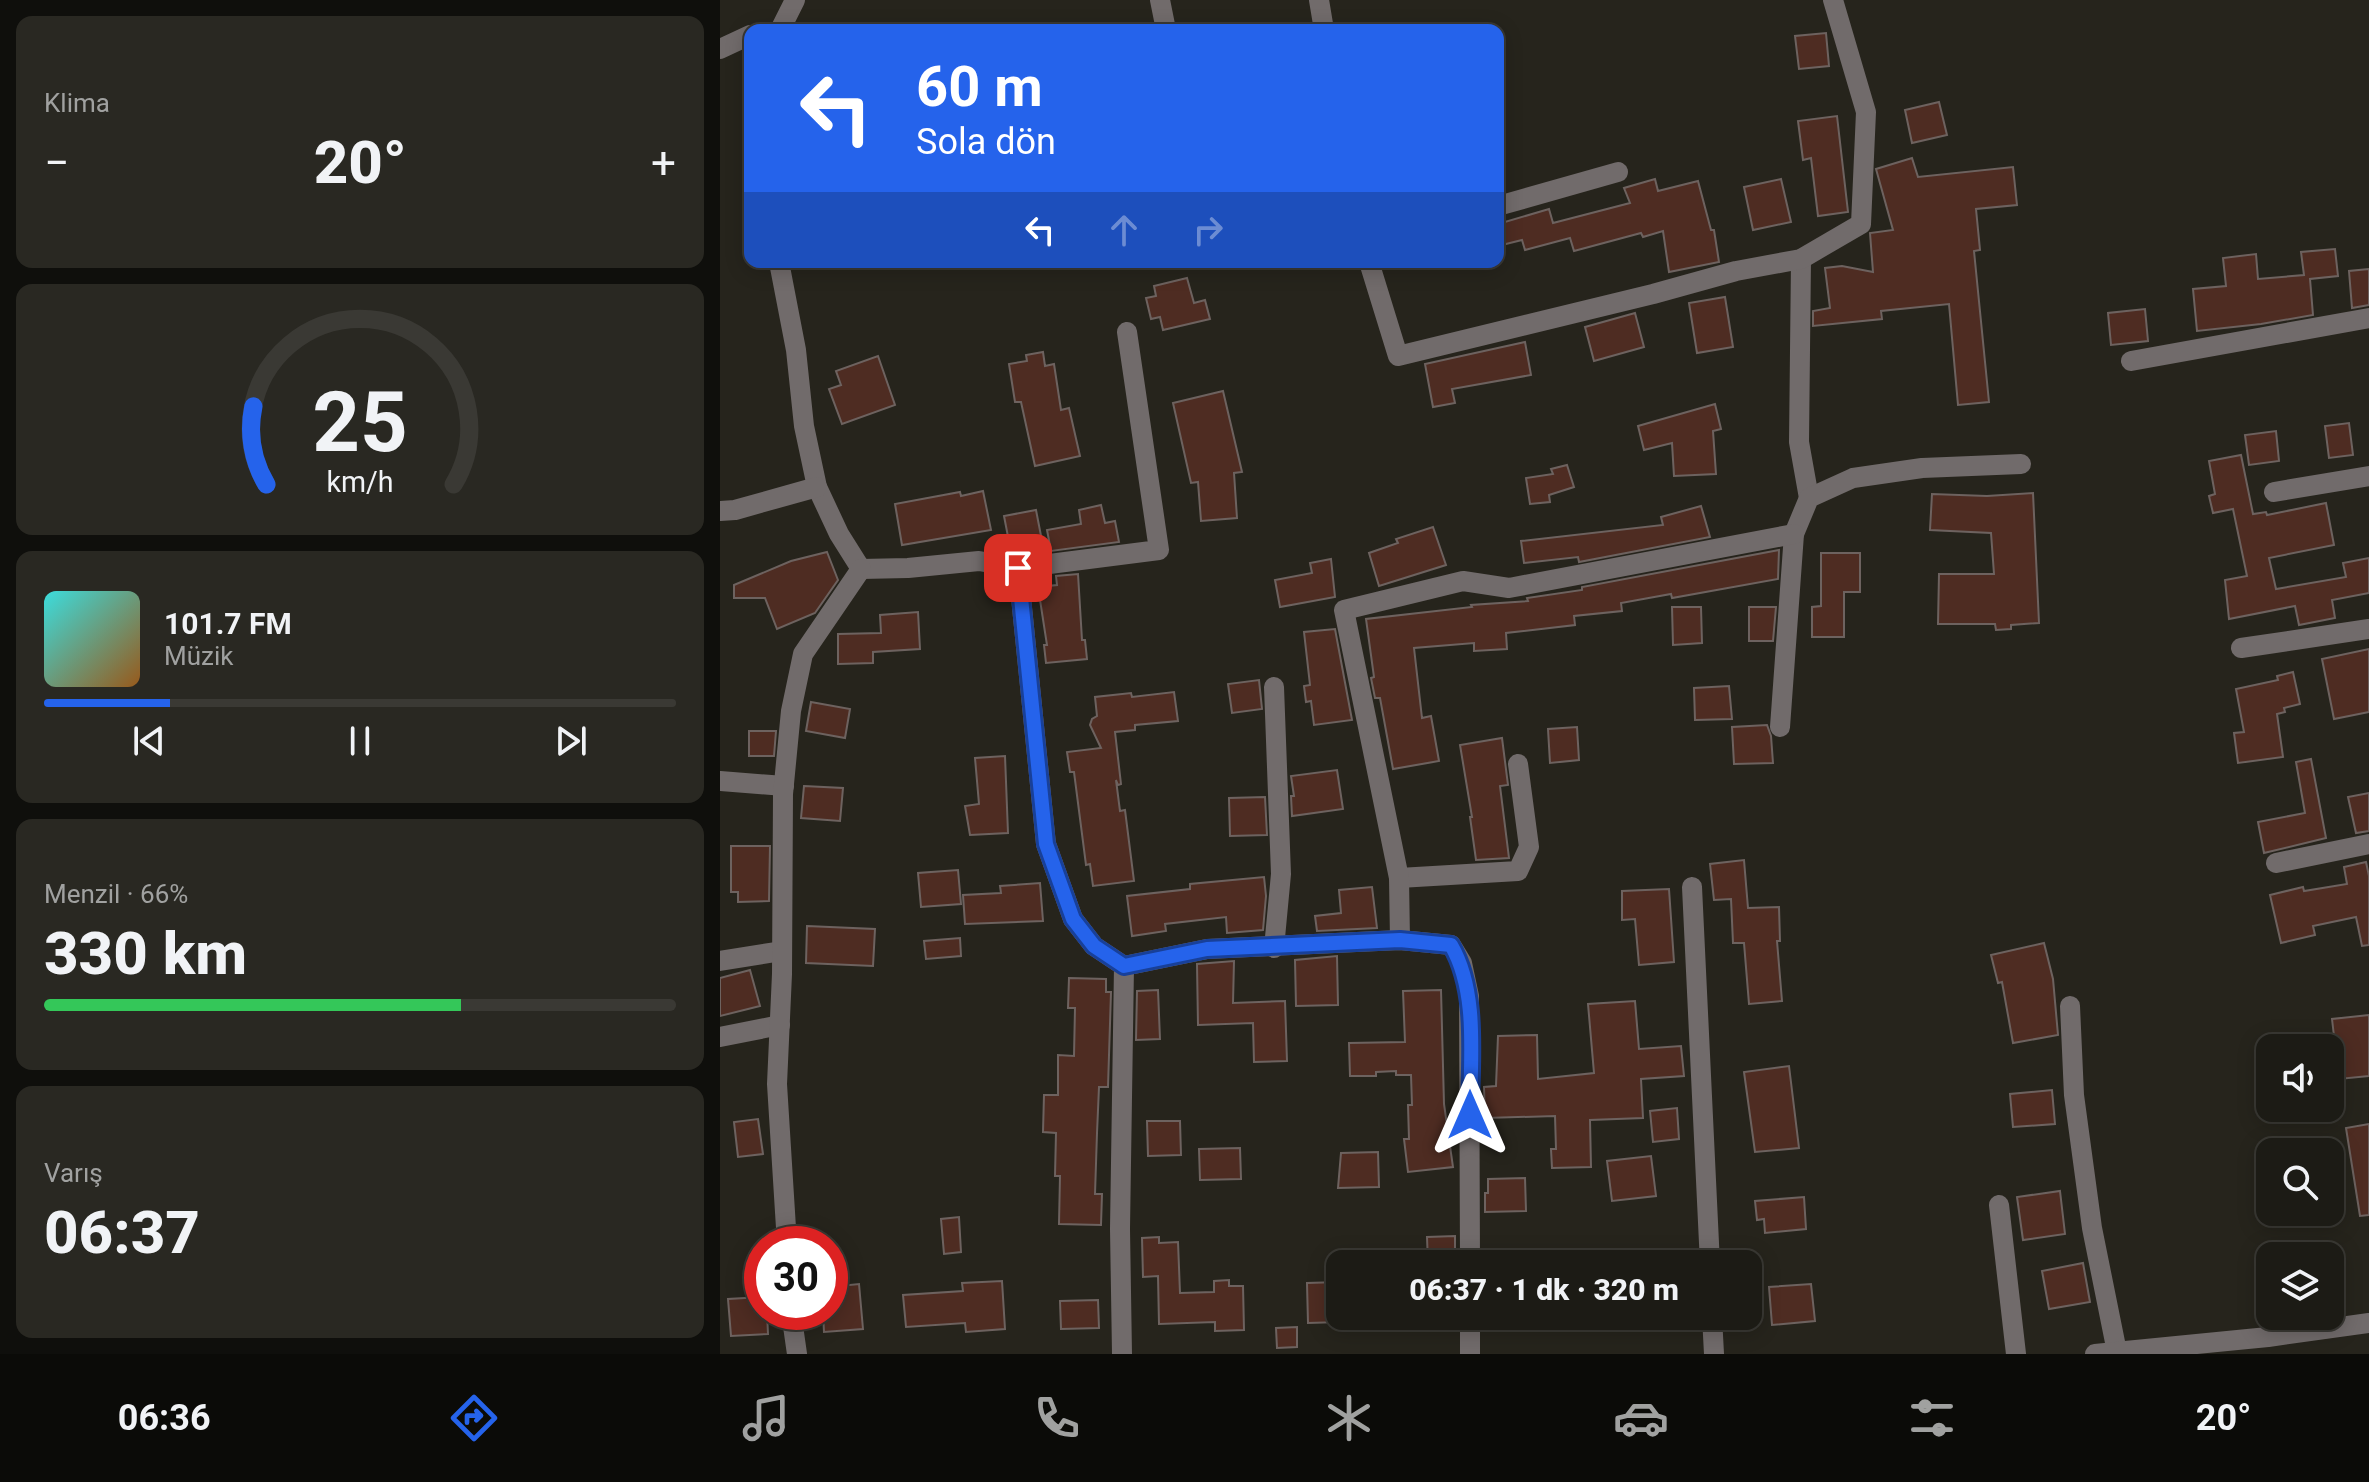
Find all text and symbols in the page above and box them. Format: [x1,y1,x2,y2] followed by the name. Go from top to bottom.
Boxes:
[916,54,1043,120] text: 60 m
[784,56,888,160] icon: left
[44,88,110,118] text: Klima
[916,121,1056,163] text: Sola dön
[314,127,407,198] text: 20°
[44,137,69,189] text: −
[651,137,676,189] text: +
[1018,208,1062,252] icon: left
[1102,208,1146,252] icon: ahead
[1186,208,1230,252] icon: right
[312,374,408,471] text: 25
[326,466,394,500] text: km/h
[984,534,1052,602] pin
[996,546,1040,590] icon: arrive
[164,606,292,641] text: 101.7 FM
[164,641,233,671] text: Müzik
[127,719,171,763] icon: previous
[338,719,382,763] icon: pause
[549,719,593,763] icon: next
[44,879,188,909] text: Menzil · 66%
[44,918,247,989] text: 330 km
[2256,1034,2344,1330] map controls
[2256,1034,2344,1122] button: sound
[1428,1073,1512,1157] position arrow
[2256,1138,2344,1226] button: search
[44,1158,103,1188] text: Varış
[44,1197,200,1268] text: 06:37
[744,1226,848,1330] speed limit sign: 30
[2256,1242,2344,1330] button: layers
[1409,1272,1679,1307] text: 06:37 · 1 dk · 320 m
[446,1390,502,1446] icon: directions
[738,1390,794,1446] icon: music
[1029,1390,1085,1446] icon: phone
[1321,1390,1377,1446] icon: climate
[1613,1390,1669,1446] icon: car
[1904,1390,1960,1446] icon: filters
[118,1397,211,1439] text: 06:36
[2196,1397,2251,1439] text: 20°

